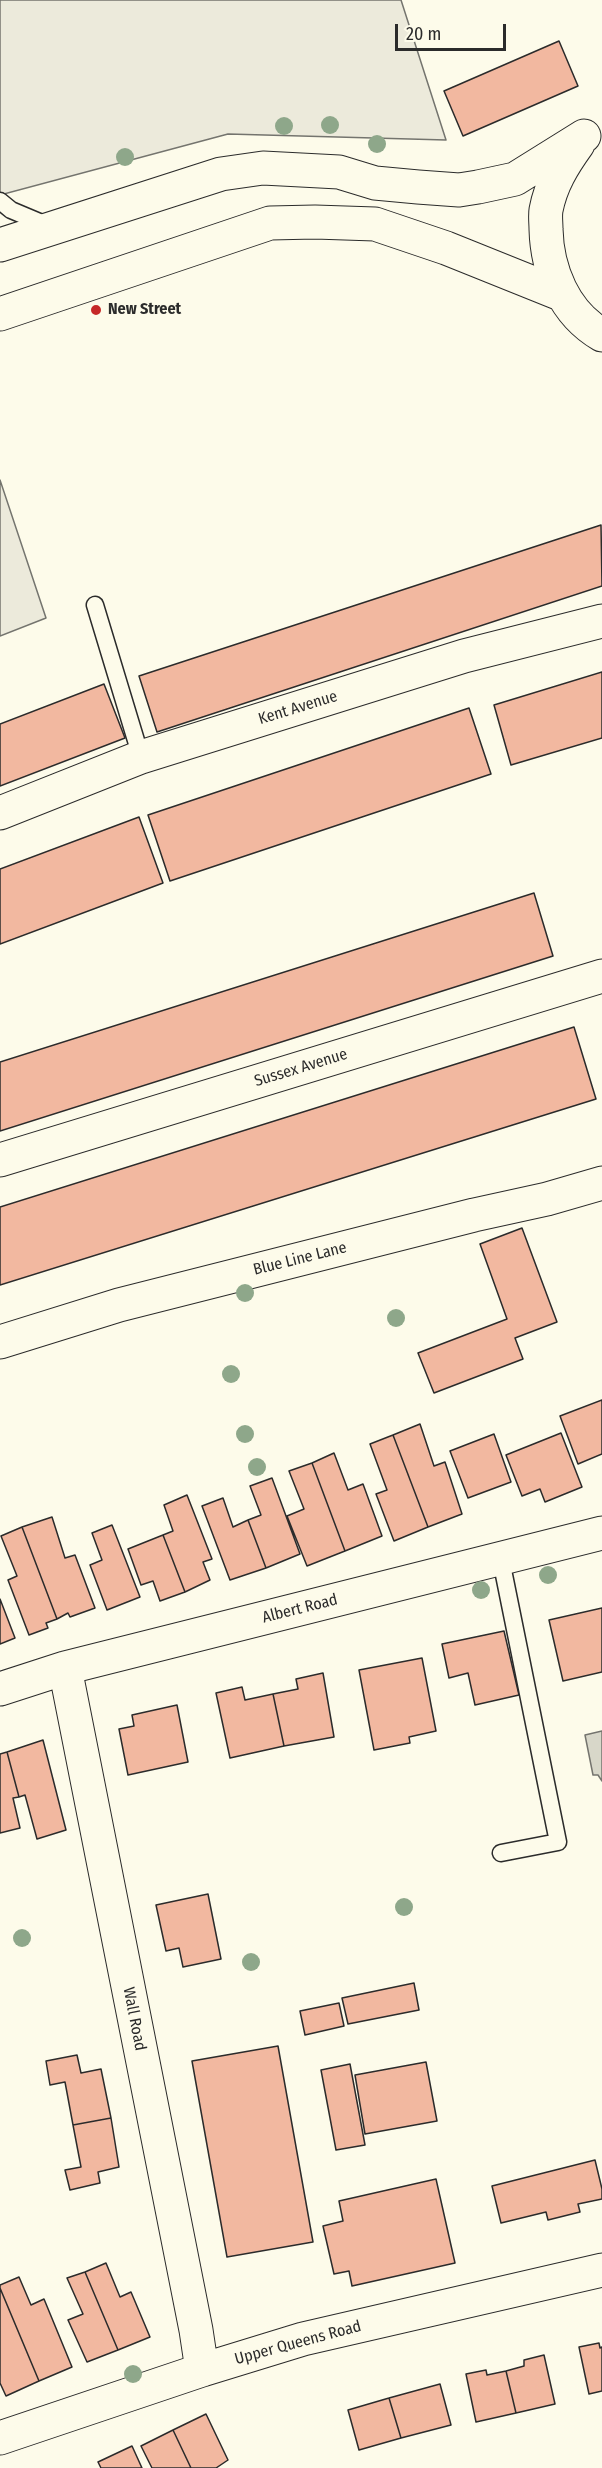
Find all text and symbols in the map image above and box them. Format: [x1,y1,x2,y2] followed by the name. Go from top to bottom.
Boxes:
[398,12,509,50] scale bar
[406,23,441,45] text: 20 m
[108,300,181,320] place label: New Street
[89,303,103,317] marker: New Street
[256,687,340,729] street label: Kent Avenue
[252,1045,350,1091] street label: Sussex Avenue
[251,1238,349,1280] street label: Blue Line Lane
[260,1590,340,1628] street label: Albert Road
[118,1985,150,2053] street label: Wall Road
[233,2317,363,2369] street label: Upper Queens Road

